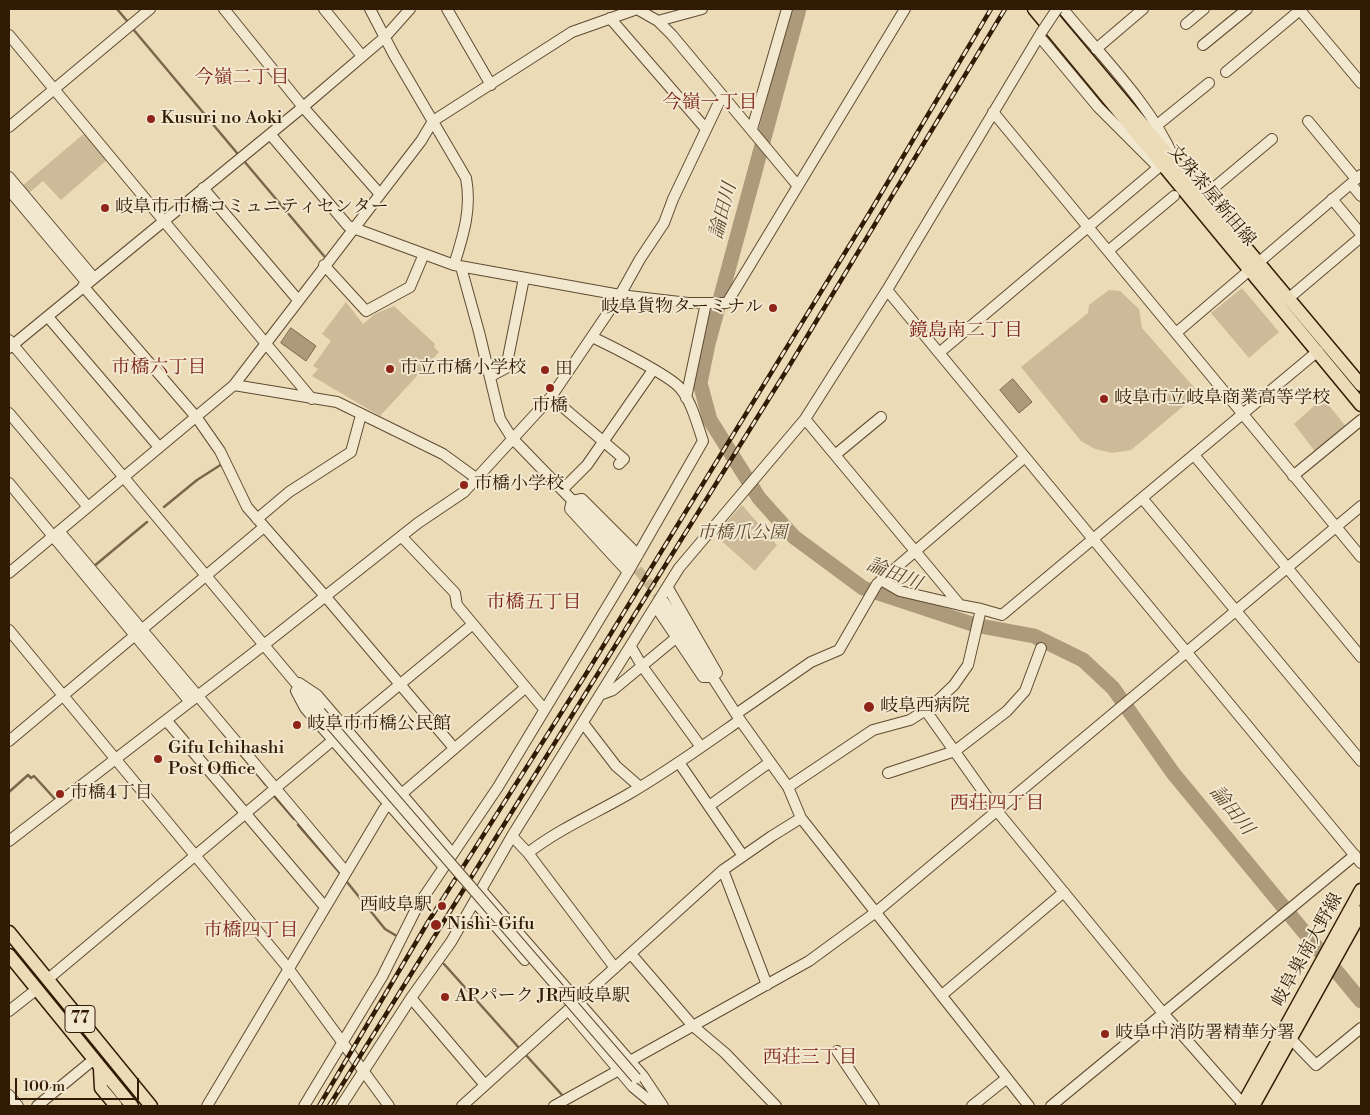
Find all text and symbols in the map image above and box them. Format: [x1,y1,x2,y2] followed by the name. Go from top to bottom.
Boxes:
[195,67,289,89] district label: 今嶺二丁目
[663,92,757,114] district label: 今嶺一丁目
[161,108,282,130] place label: Kusuri no Aoki
[145,113,157,125] marker: Kusuri no Aoki
[1162,141,1260,251] street label: 文殊茶屋新田線
[706,181,742,241] water label: 論田川
[115,197,389,219] place label: 岐阜市 市橋コミュニティセンター
[99,202,111,214] marker: 岐阜市 市橋コミュニティセンター
[601,297,763,319] place label: 岐阜貨物ターミナル
[767,302,779,314] marker: 岐阜貨物ターミナル
[909,320,1023,342] district label: 鏡島南二丁目
[112,357,206,379] district label: 市橋六丁目
[400,358,526,380] place label: 市立市橋小学校
[555,359,573,381] place label: 田
[384,363,396,375] marker: 市立市橋小学校
[539,364,551,376] marker: 田
[544,382,556,394] marker: 市橋
[1114,388,1330,410] place label: 岐阜市立岐阜商業高等学校
[1098,393,1110,405] marker: 岐阜市立岐阜商業高等学校
[532,396,568,418] place label: 市橋
[474,474,564,496] place label: 市橋小学校
[458,479,470,491] marker: 市橋小学校
[697,523,787,545] park label: 市橋爪公園
[863,554,925,596] water label: 論田川
[487,592,581,614] district label: 市橋五丁目
[880,696,970,718] place label: 岐阜西病院
[862,700,876,714] marker: 岐阜西病院
[307,714,451,736] place label: 岐阜市市橋公民館
[291,719,303,731] marker: 岐阜市市橋公民館
[168,738,285,781] place label: Gifu Ichihashi Post Office
[152,753,164,765] marker: Gifu Ichihashi Post Office
[1204,782,1258,840] water label: 論田川
[70,783,153,805] place label: 市橋4丁目
[54,788,66,800] marker: 市橋4丁目
[950,793,1044,815] district label: 西荘四丁目
[1268,890,1348,1010] street label: 岐阜巣南大野線
[360,895,432,917] place label: 西岐阜駅
[436,900,448,912] marker: 西岐阜駅
[447,914,534,936] place label: Nishi-Gifu
[429,918,443,932] marker: Nishi-Gifu
[204,920,298,942] district label: 市橋四丁目
[455,986,630,1008] place label: APパーク JR西岐阜駅
[439,991,451,1003] marker: APパーク JR西岐阜駅
[65,1006,95,1032] road number: 77
[1115,1023,1295,1045] place label: 岐阜中消防署精華分署
[1099,1028,1111,1040] marker: 岐阜中消防署精華分署
[763,1047,857,1069] district label: 西荘三丁目
[18,1068,141,1100] scale bar
[23,1077,65,1096] text: 100 m

